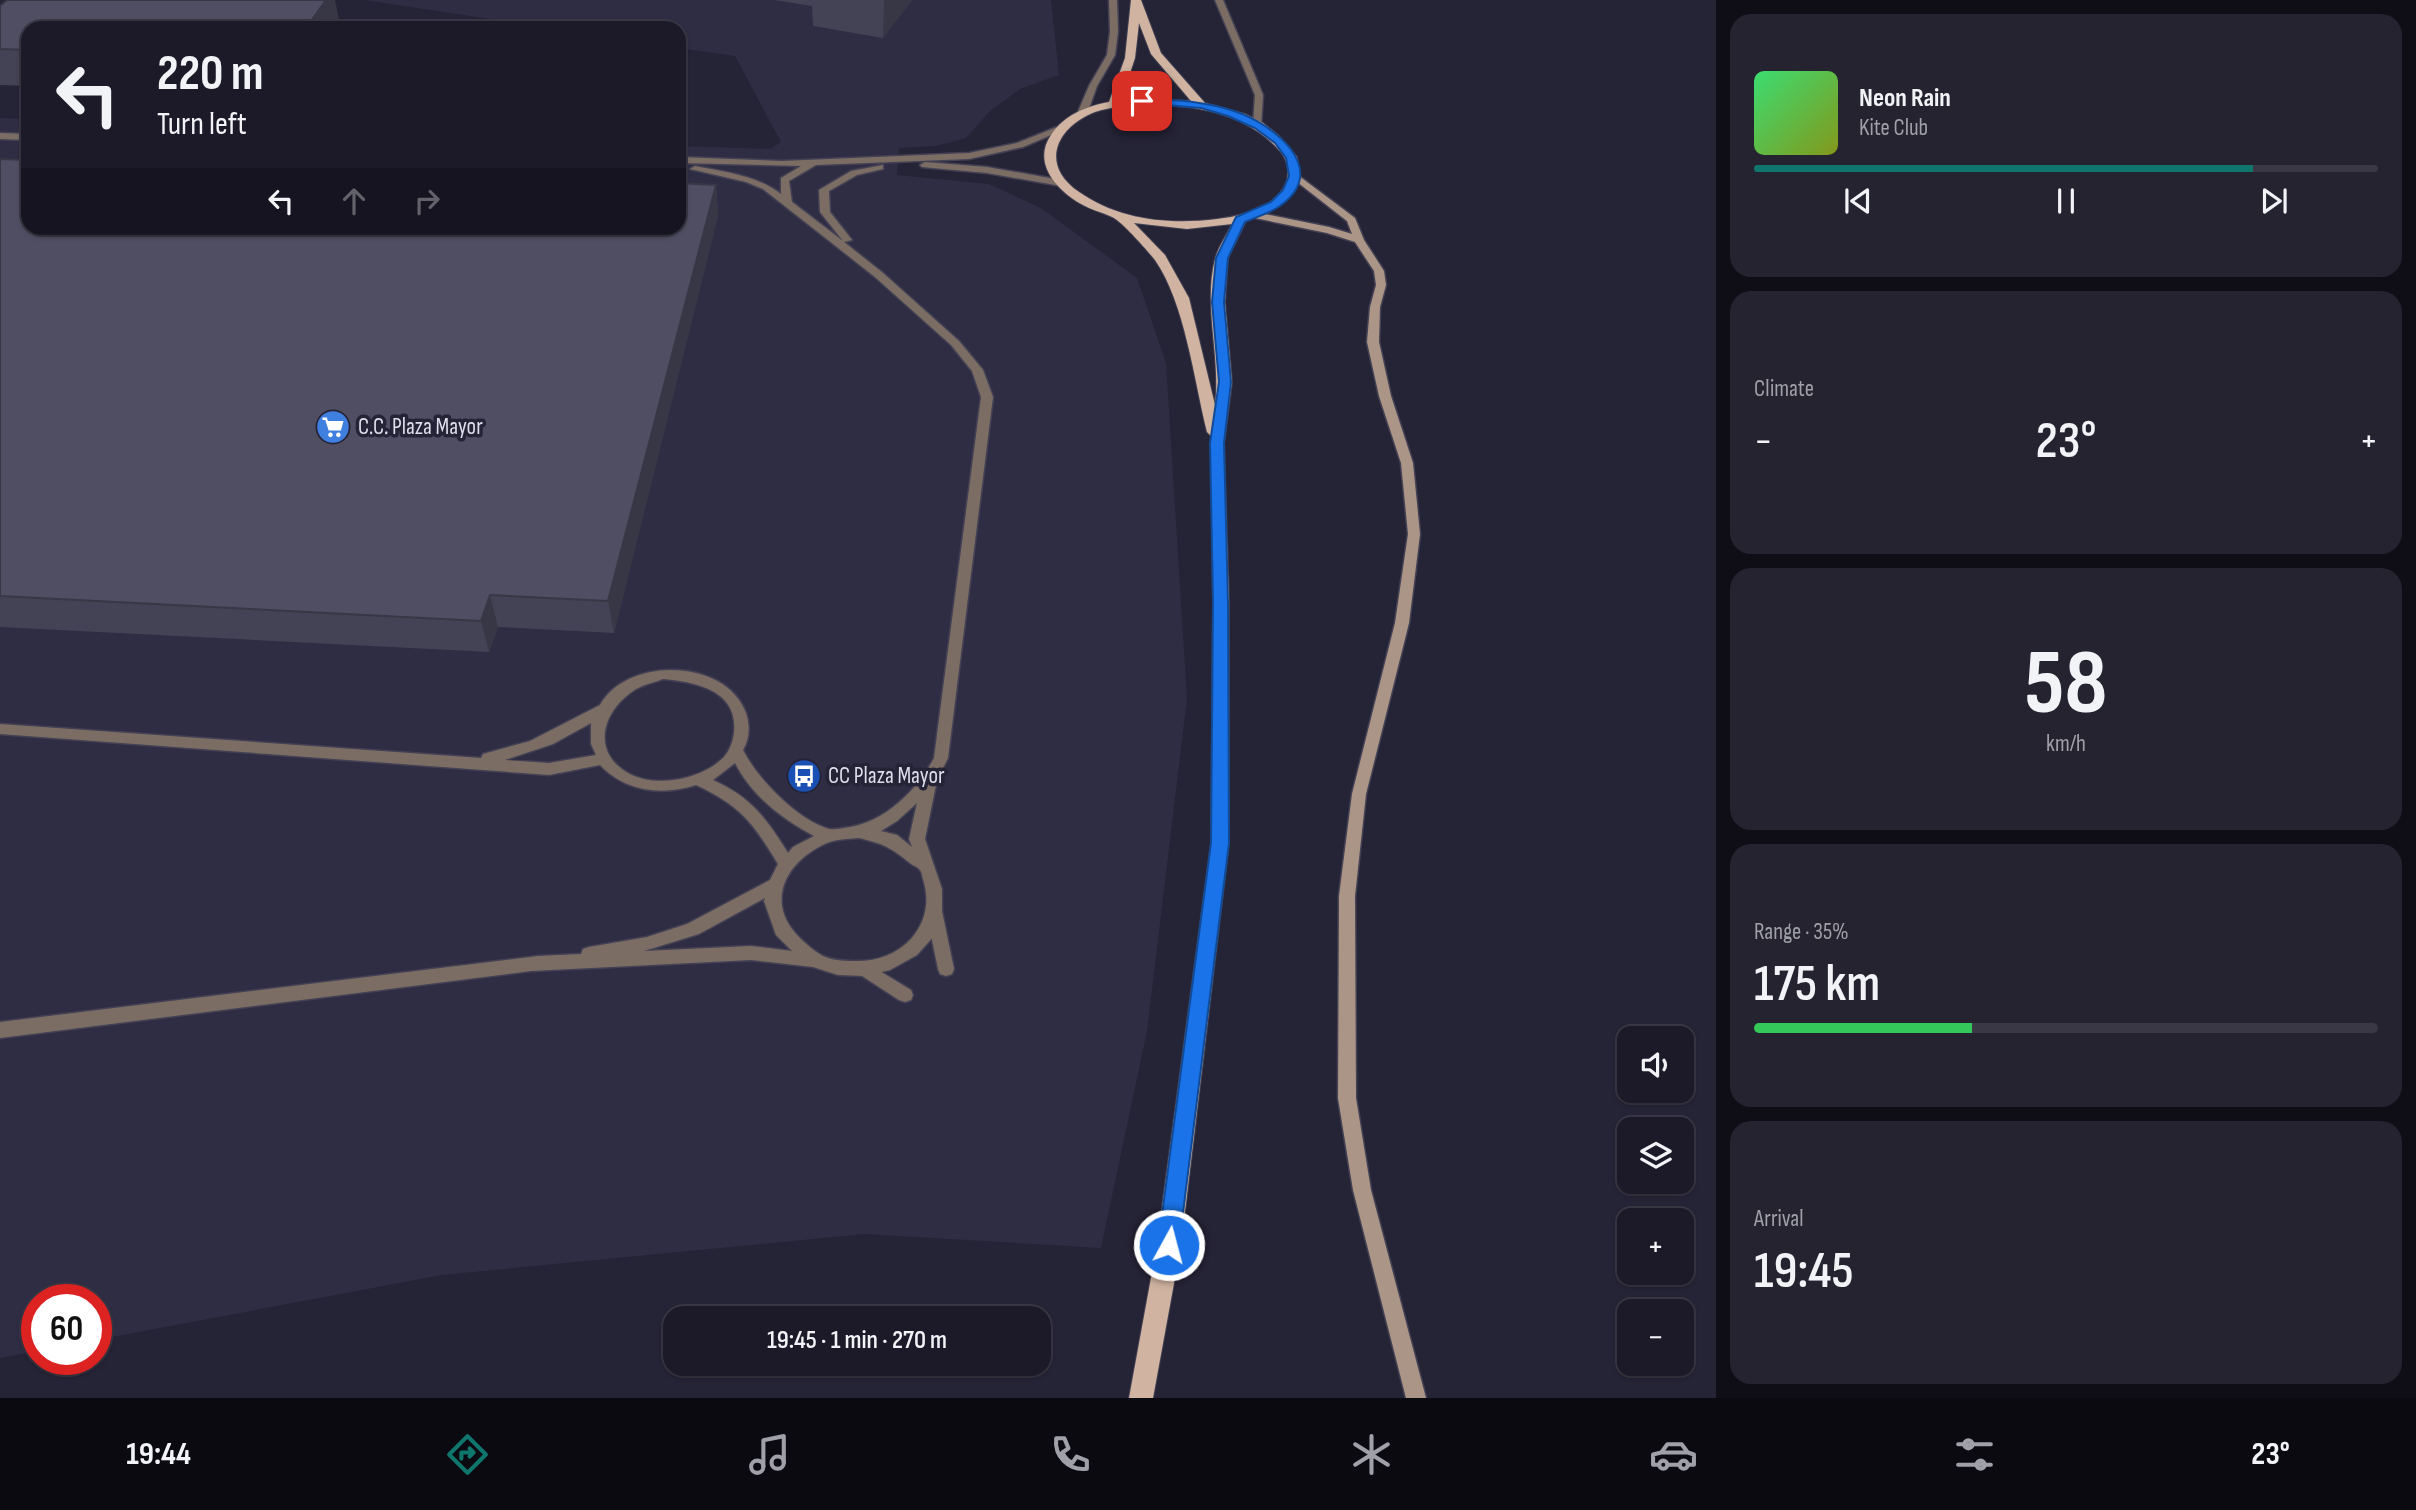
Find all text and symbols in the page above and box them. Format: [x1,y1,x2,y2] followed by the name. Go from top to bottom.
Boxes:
[157,45,263,104] text: 220 m
[42,49,133,140] icon: left
[1112,71,1172,131] pin
[1123,82,1161,120] icon: arrive
[1859,83,1951,114] text: Neon Rain
[157,105,247,144] text: Turn left
[1859,114,1928,142] text: Kite Club
[262,182,300,220] icon: left
[335,182,373,220] icon: ahead
[408,182,446,220] icon: right
[1839,182,1877,220] icon: previous
[2047,182,2085,220] icon: pause
[2255,182,2293,220] icon: next
[1754,375,1814,403] text: Climate
[314,408,352,446] supermarket icon: C.C. Plaza Mayor
[2036,410,2096,473] text: 23°
[358,413,483,441] place label: C.C. Plaza Mayor
[1754,419,1773,464] text: −
[2359,419,2378,464] text: +
[2025,630,2107,739] text: 58
[2046,730,2086,758] text: km/h
[785,757,823,795] bus stop icon: CC Plaza Mayor
[828,762,945,790] place label: CC Plaza Mayor
[1754,918,1849,946] text: Range · 35%
[1754,953,1880,1016] text: 175 km
[1617,1026,1694,1376] map controls
[1617,1026,1694,1103] button: sound
[1617,1117,1694,1194] button: layers
[1754,1205,1803,1233] text: Arrival
[1132,1208,1206,1282] position arrow
[1617,1208,1694,1285] button: +
[1754,1240,1854,1303] text: 19:45
[21,1284,112,1375] speed limit sign: 60
[1617,1299,1694,1376] button: −
[767,1325,947,1356] text: 19:45 · 1 min · 270 m
[443,1430,492,1479] icon: directions
[745,1430,794,1479] icon: music
[1046,1430,1095,1479] icon: phone
[1347,1430,1396,1479] icon: climate
[1649,1430,1698,1479] icon: car
[1950,1430,1999,1479] icon: filters
[126,1435,191,1474] text: 19:44
[2251,1435,2290,1474] text: 23°

